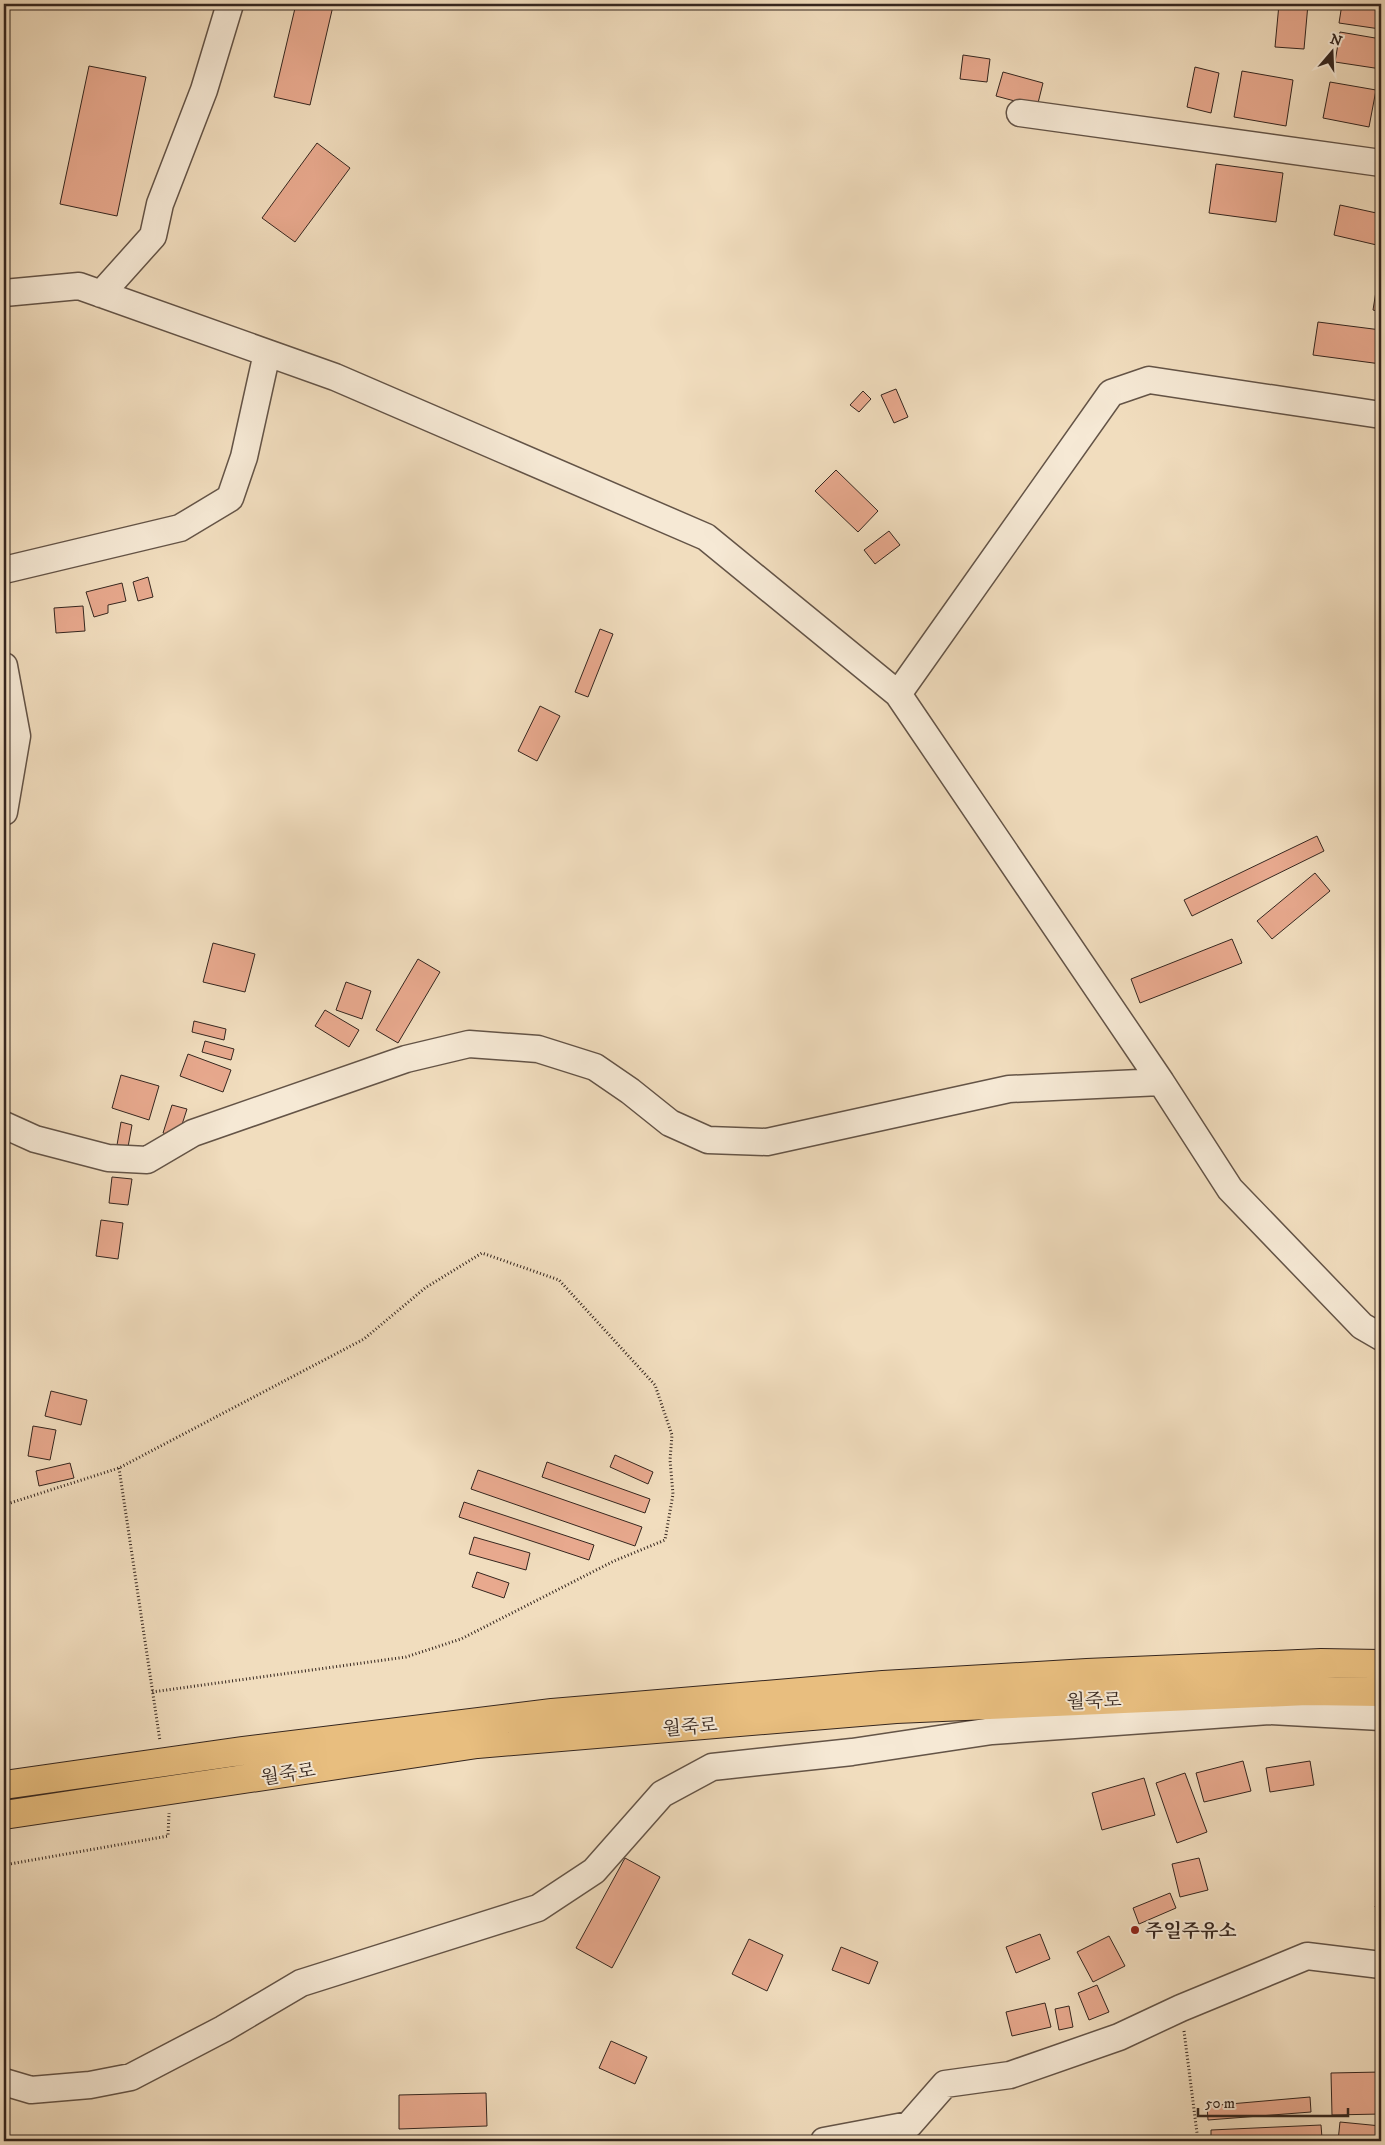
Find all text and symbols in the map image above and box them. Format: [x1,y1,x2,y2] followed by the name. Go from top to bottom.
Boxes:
[1308,28,1358,78] north arrow
[1328,30,1345,51] text: N
[1066,1689,1122,1714] street label: 월죽로
[662,1714,719,1741] street label: 월죽로
[259,1759,317,1790] street label: 월죽로
[1145,1920,1237,1943] place label: 주일주유소
[1129,1924,1141,1936] marker: 주일주유소
[1198,2085,1348,2117] scale bar
[1205,2094,1235,2113] text: 50 m

